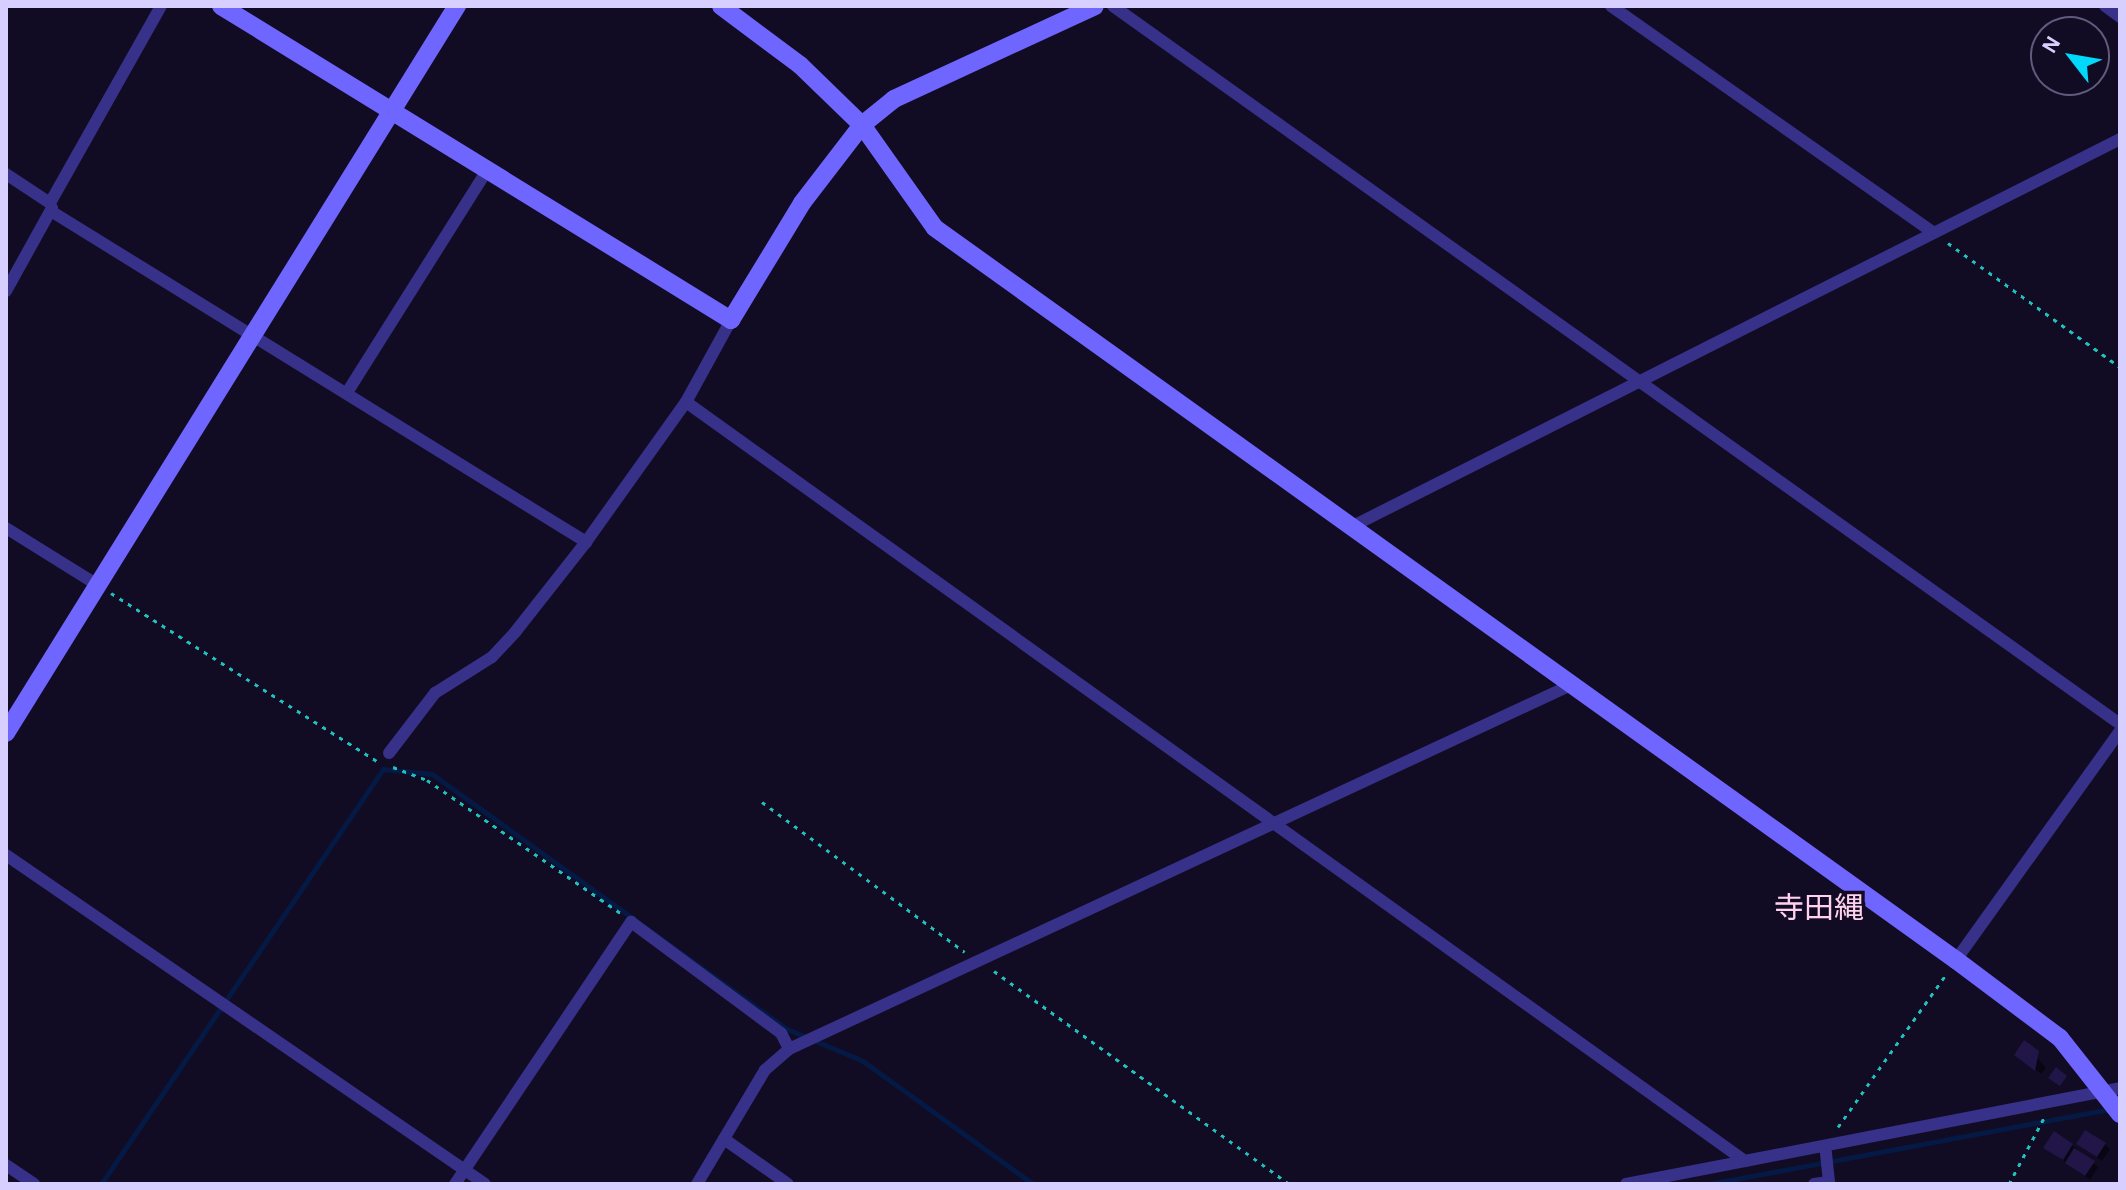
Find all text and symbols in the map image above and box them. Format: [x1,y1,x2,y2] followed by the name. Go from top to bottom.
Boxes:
[2030,16,2110,96] north arrow
[2038,32,2065,57] text: N
[1774,891,1864,927] district label: 寺田縄

